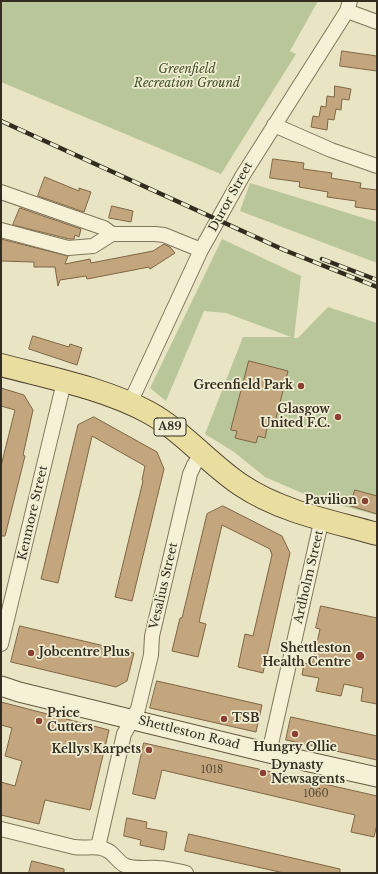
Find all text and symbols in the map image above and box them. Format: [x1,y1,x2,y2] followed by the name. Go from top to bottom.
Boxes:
[134,63,240,91] park label: Greenfield Recreation Ground
[206,160,256,234] street label: Duror Street
[193,379,293,393] place label: Greenfield Park
[296,381,306,391] marker: Greenfield Park
[260,403,330,431] place label: Glasgow United F.C.
[333,412,343,422] marker: Glasgow United F.C.
[154,418,186,436] road number: A89
[15,464,51,562] street label: Kenmore Street
[305,494,357,508] place label: Pavilion
[360,496,370,506] marker: Pavilion
[291,529,327,625] street label: Ardholm Street
[147,541,181,631] street label: Vesalius Street
[262,642,351,670] place label: Shettleston Health Centre
[39,646,130,660] place label: Jobcentre Plus
[26,648,36,658] marker: Jobcentre Plus
[354,650,366,662] marker: Shettleston Health Centre
[47,707,93,735] place label: Price Cutters
[232,712,259,726] place label: TSB
[137,713,241,753] street label: Shettleston Road
[219,714,229,724] marker: TSB
[34,716,44,726] marker: Price Cutters
[290,729,300,739] marker: Hungry Ollie
[253,741,337,755] place label: Hungry Ollie
[51,743,141,757] place label: Kellys Karpets
[144,745,154,755] marker: Kellys Karpets
[271,759,345,787] place label: Dynasty Newsagents
[201,764,223,776] house number: 1018
[258,768,268,778] marker: Dynasty Newsagents
[303,788,329,800] house number: 1060

